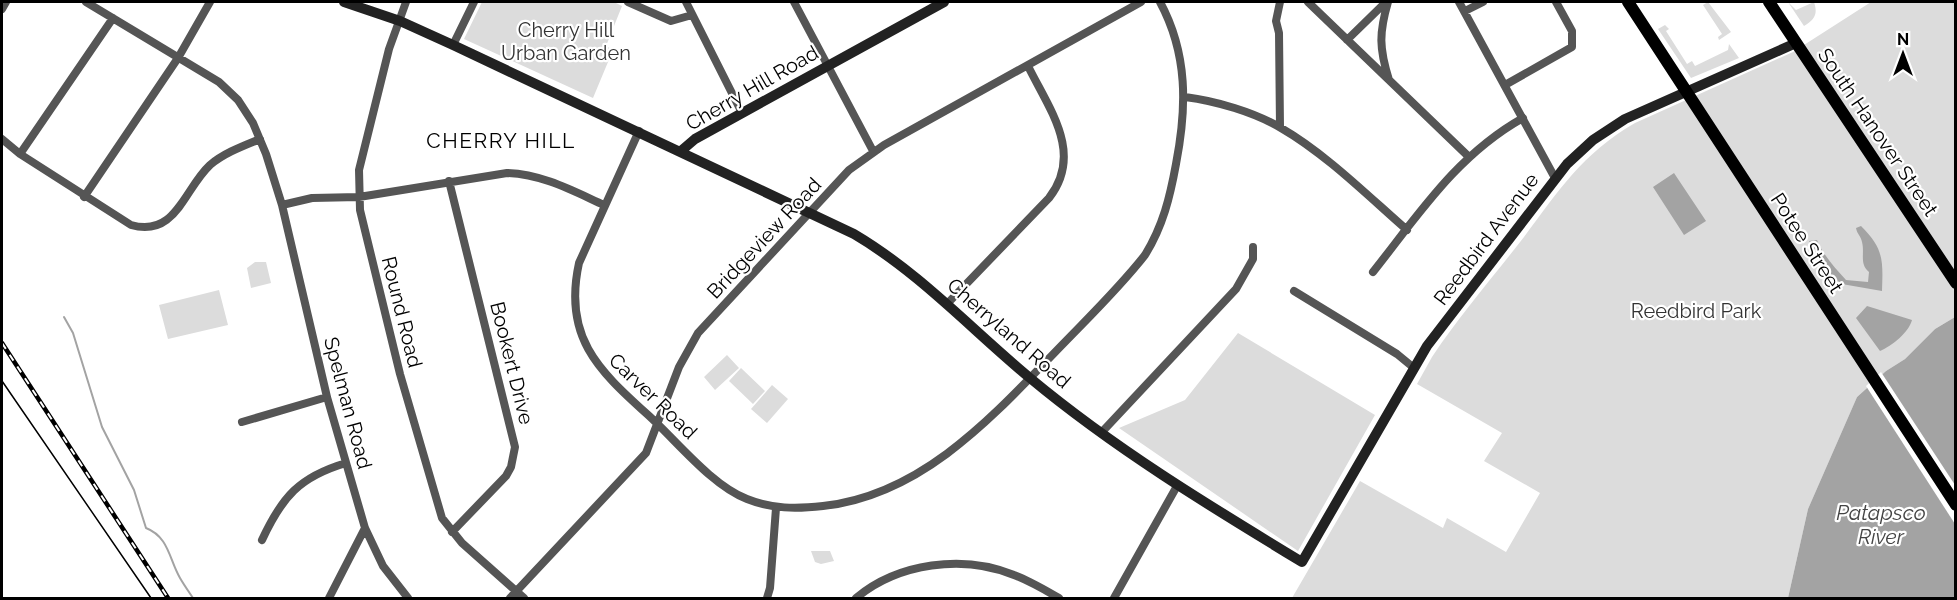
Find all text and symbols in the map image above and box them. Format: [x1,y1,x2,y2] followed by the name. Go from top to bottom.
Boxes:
[501,18,631,65] park label: Cherry Hill Urban Garden
[1873,24,1933,84] north arrow
[1897,30,1909,49] text: N
[681,40,823,136] street label: Cherry Hill Road
[1813,44,1943,221] street label: South Hanover Street
[426,128,576,153] district label: CHERRY HILL
[1429,168,1544,310] street label: Reedbird Avenue
[702,173,826,303] street label: Bridgeview Road
[1766,188,1848,298] street label: Potee Street
[377,254,427,370] street label: Round Road
[942,273,1076,393] street label: Cherryland Road
[485,299,539,427] street label: Bookert Drive
[1631,299,1762,323] park label: Reedbird Park
[319,334,377,472] street label: Spelman Road
[604,348,702,444] street label: Carver Road
[1836,500,1926,549] water label: Patapsco River

